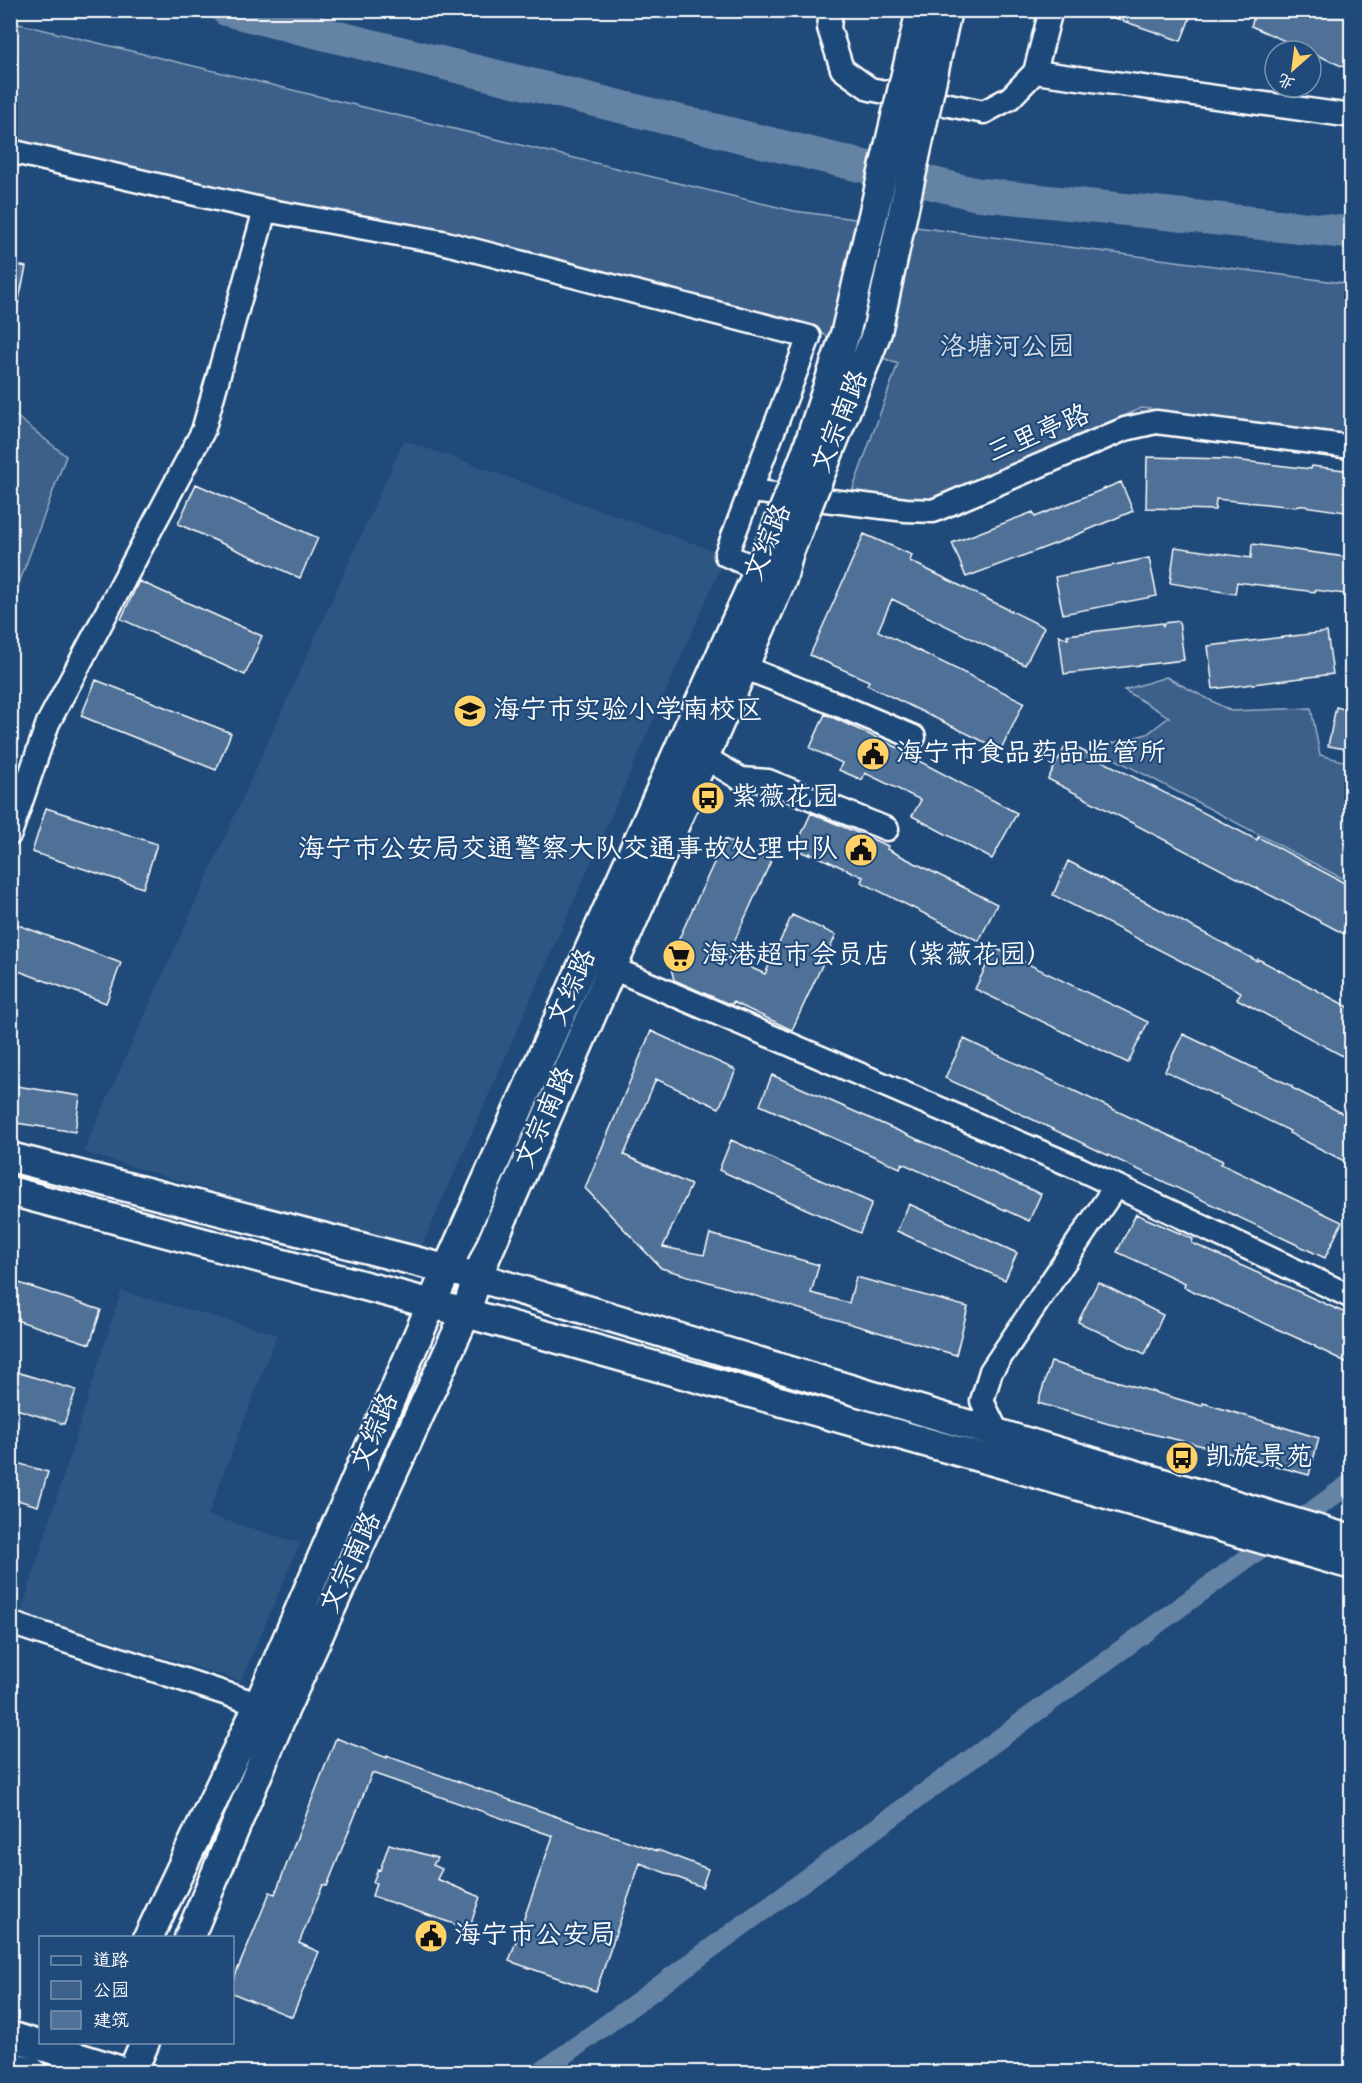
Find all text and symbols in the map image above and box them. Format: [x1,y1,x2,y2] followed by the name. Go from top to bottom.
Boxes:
[1263,39,1323,99] north arrow
[1274,66,1300,95] text: 北
[940,329,1075,368] park label: 洛塘河公园
[803,365,879,479] street label: 文宗南路
[982,396,1096,474] street label: 三里亭路
[735,498,803,588] street label: 文综路
[493,692,763,731] place label: 海宁市实验小学南校区
[452,693,488,729] school or university icon: 海宁市实验小学南校区
[896,735,1166,774] place label: 海宁市食品药品监管所
[855,736,891,772] public building icon: 海宁市食品药品监管所
[731,779,839,818] place label: 紫薇花园
[690,780,726,816] bus stop icon: 紫薇花园
[298,831,838,870] place label: 海宁市公安局交通警察大队交通事故处理中队
[843,832,879,868] public building icon: 海宁市公安局交通警察大队交通事故处理中队
[702,937,1053,976] place label: 海港超市会员店（紫薇花园）
[661,938,697,974] supermarket icon: 海港超市会员店（紫薇花园）
[539,943,607,1033] street label: 文综路
[506,1061,586,1175] street label: 文宗南路
[342,1387,410,1477] street label: 文综路
[1205,1439,1313,1478] place label: 凯旋景苑
[1164,1440,1200,1476] bus stop icon: 凯旋景苑
[312,1506,392,1620] street label: 文宗南路
[454,1917,616,1956] place label: 海宁市公安局
[413,1918,449,1954] public building icon: 海宁市公安局
[39,1936,234,2044] legend
[93,1949,129,1975] text: 道路
[93,1979,129,2005] text: 公园
[93,2009,129,2035] text: 建筑

